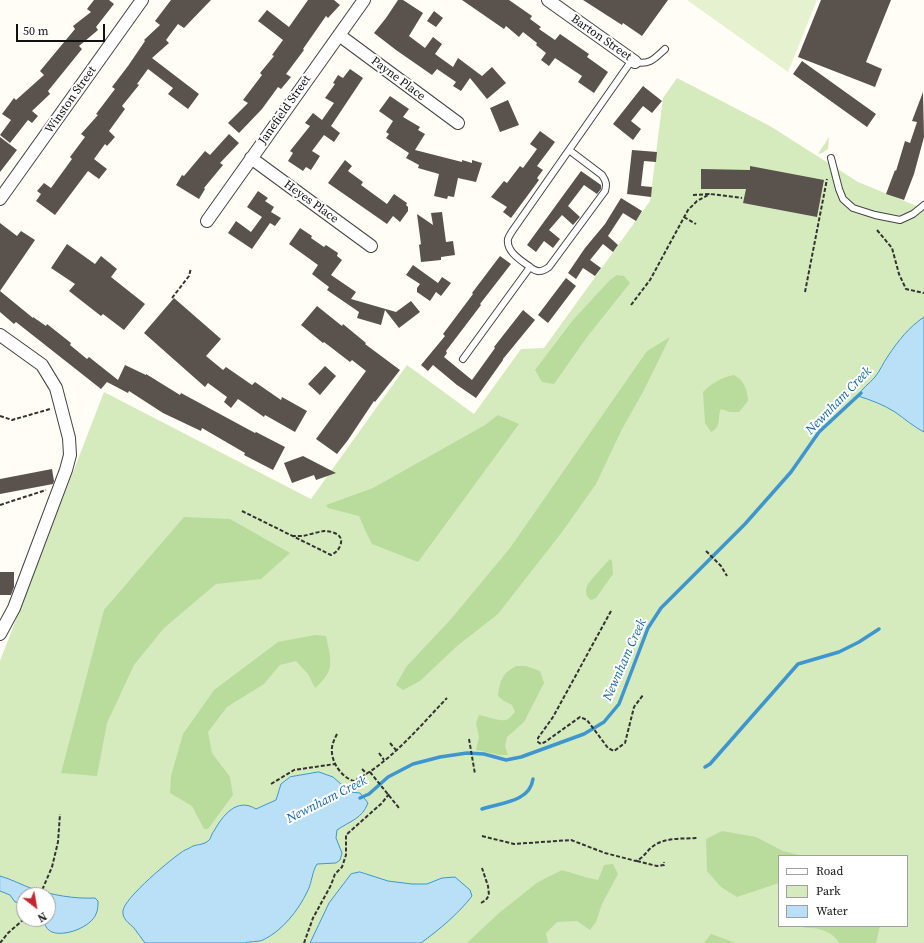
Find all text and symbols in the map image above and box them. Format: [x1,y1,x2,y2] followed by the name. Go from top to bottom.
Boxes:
[568,12,634,64] street label: Barton Street
[18,16,107,42] scale bar
[23,23,49,39] text: 50 m
[368,54,428,104] street label: Payne Place
[42,64,100,136] street label: Winston Street
[256,73,314,147] street label: Janefield Street
[281,177,341,227] street label: Heyes Place
[803,364,875,438] water label: Newnham Creek
[600,617,650,703] water label: Newnham Creek
[284,773,370,827] water label: Newnham Creek
[778,855,908,927] legend
[816,863,843,879] text: Road
[816,883,841,899] text: Park
[16,887,56,927] north arrow
[816,903,848,919] text: Water
[35,908,49,925] text: N

